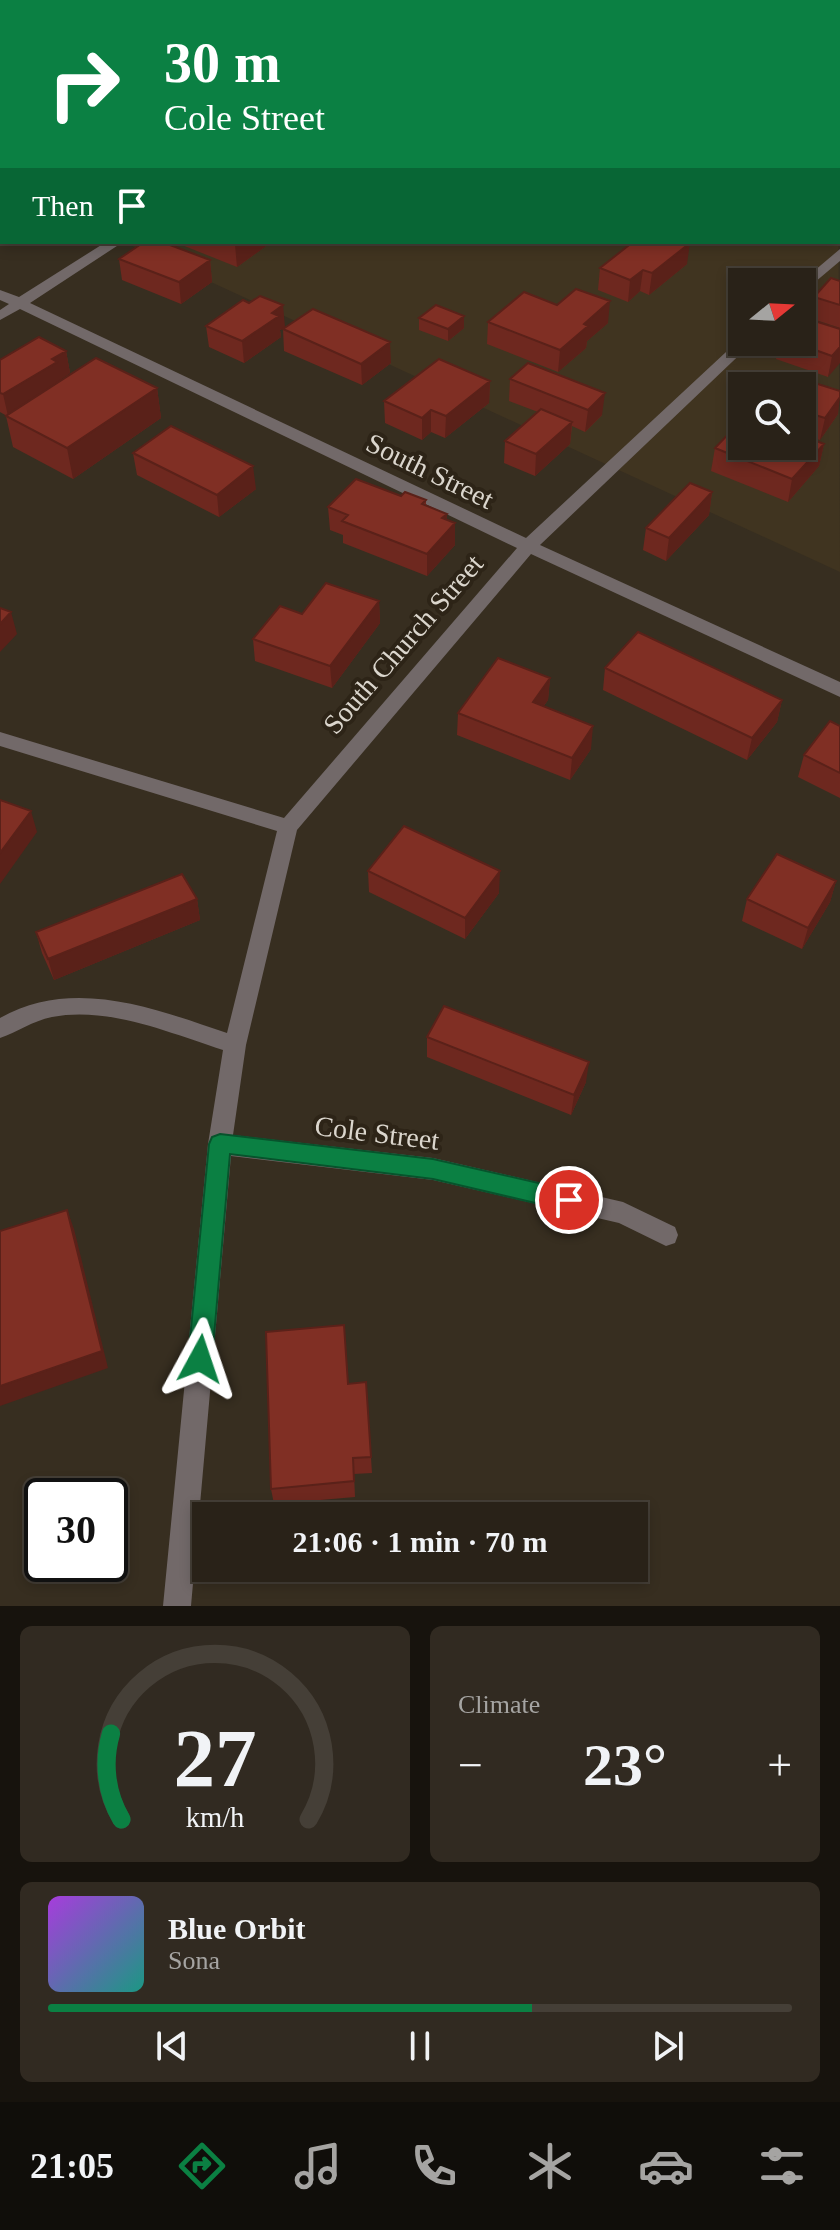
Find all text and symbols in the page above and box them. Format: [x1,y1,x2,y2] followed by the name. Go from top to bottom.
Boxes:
[32,32,136,136] icon: right
[164,32,281,94] text: 30 m
[164,98,325,138] text: Cole Street
[110,184,154,228] icon: arrive
[32,189,94,222] text: Then
[728,268,816,356] north arrow
[728,268,816,460] map controls
[728,372,816,460] button: search
[361,427,499,515] street label: South Street
[317,548,489,740] street label: South Church Street
[313,1110,441,1156] street label: Cole Street
[535,1166,603,1234] pin
[547,1178,591,1222] icon: arrive
[158,1317,242,1401] position arrow
[24,1478,128,1582] speed limit sign: 30
[293,1525,548,1558] text: 21:06 · 1 min · 70 m
[458,1690,540,1719] text: Climate
[173,1712,257,1804] text: 27
[583,1732,667,1798] text: 23°
[458,1741,483,1790] text: −
[767,1741,792,1790] text: +
[186,1802,244,1833] text: km/h
[168,1912,306,1945] text: Blue Orbit
[168,1946,220,1975] text: Sona
[150,2024,194,2068] icon: previous
[398,2024,442,2068] icon: pause
[646,2024,690,2068] icon: next
[174,2138,230,2194] icon: directions
[290,2138,346,2194] icon: music
[406,2138,462,2194] icon: phone
[522,2138,578,2194] icon: climate
[638,2138,694,2194] icon: car
[754,2138,810,2194] icon: filters
[30,2146,114,2186] text: 21:05

